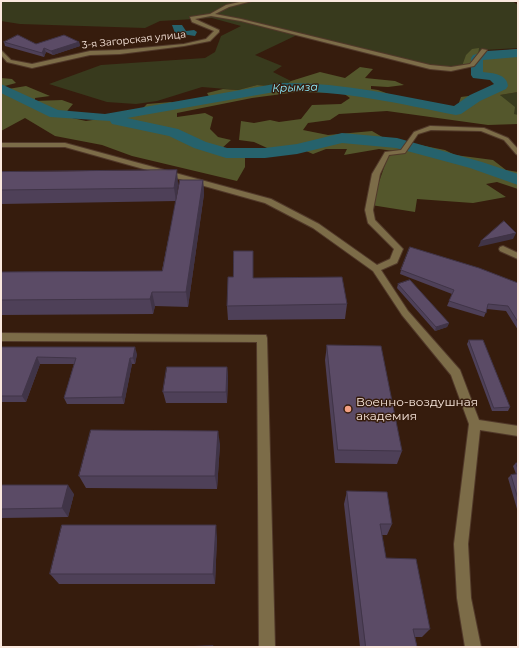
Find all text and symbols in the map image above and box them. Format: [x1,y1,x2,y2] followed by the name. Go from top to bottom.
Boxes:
[81,29,187,51] street label: 3-я Загорская улица
[272,81,318,95] water label: Крымза
[356,395,478,423] place label: Военно-воздушная академия
[343,404,353,414] marker: Военно-воздушная академия

